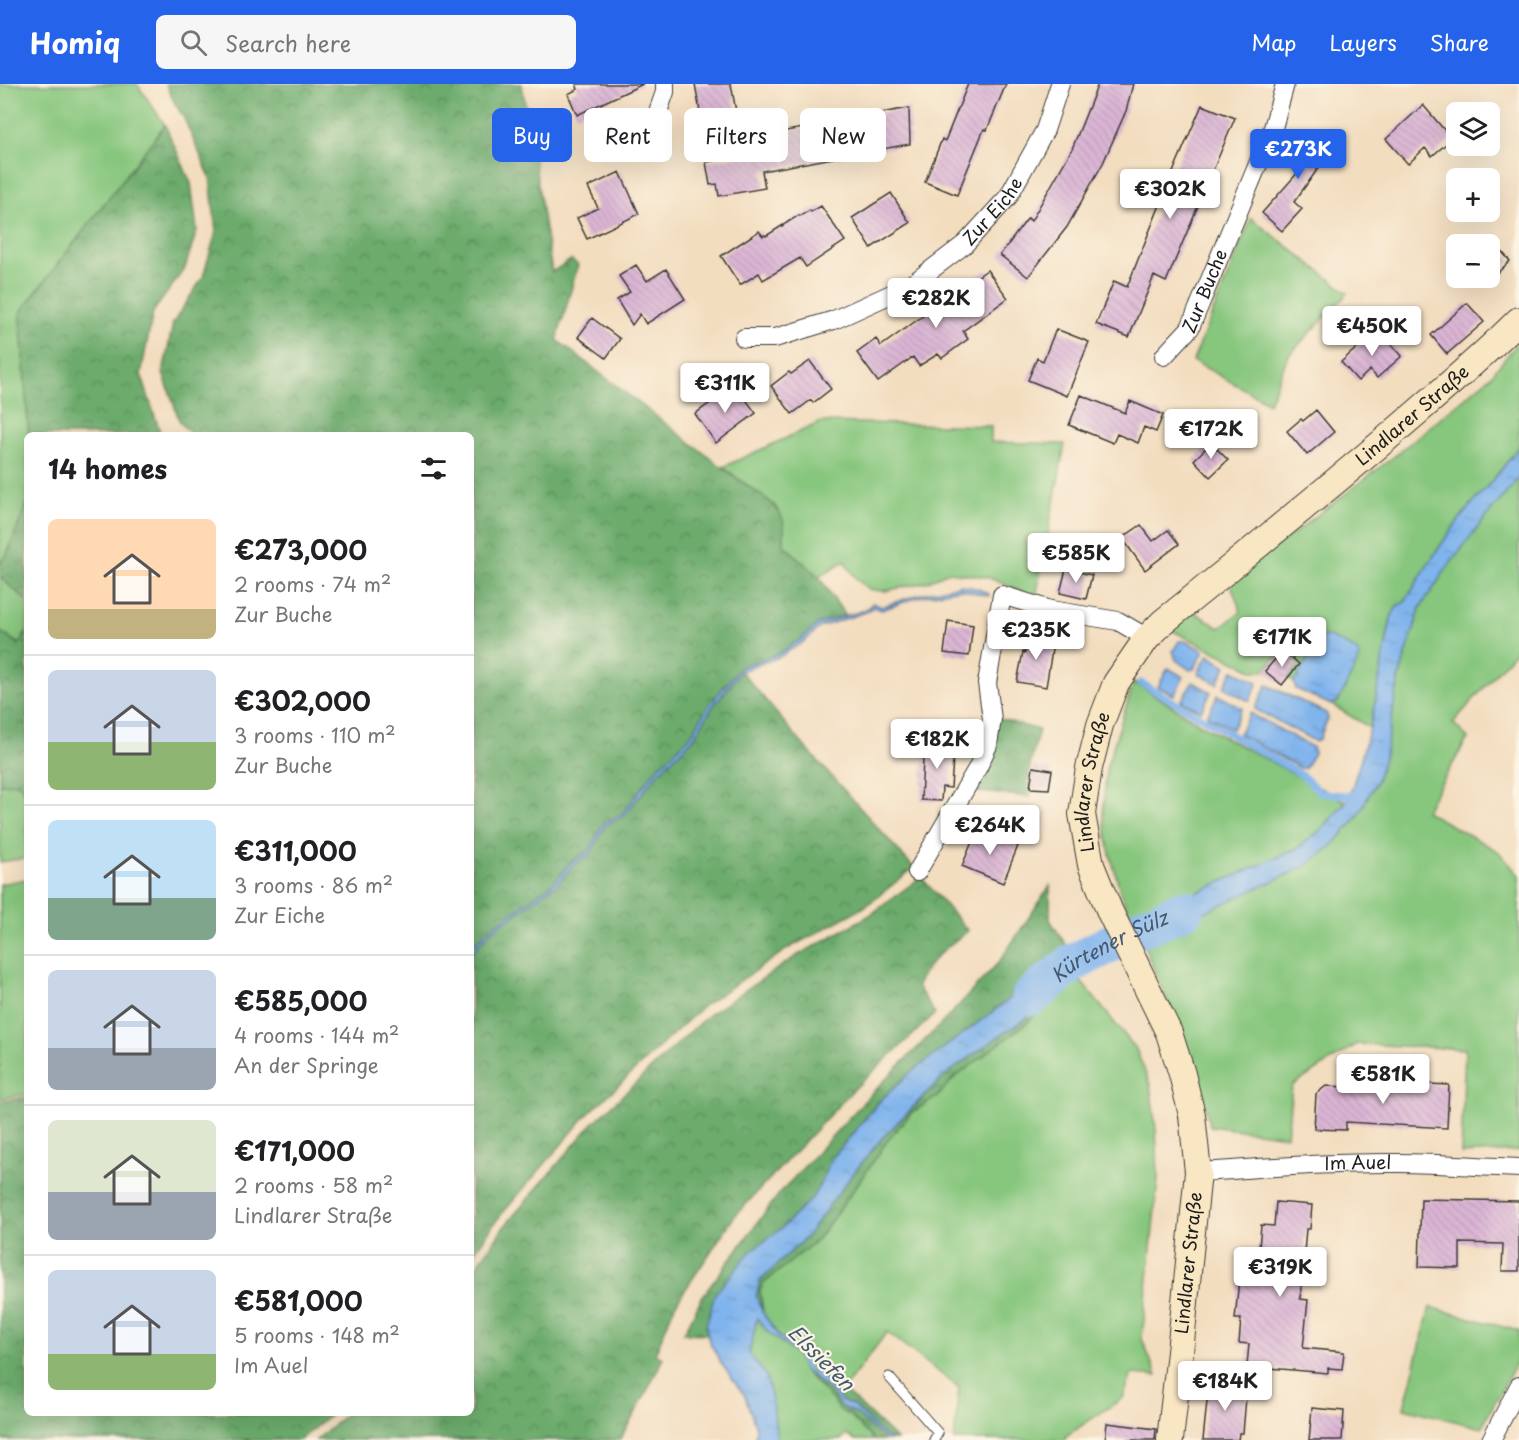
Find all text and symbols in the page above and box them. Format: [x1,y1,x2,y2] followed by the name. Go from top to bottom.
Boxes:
[156,15,576,69] search box
[30,21,120,64] text: Homiq
[177,26,210,59] icon: search
[225,26,351,59] text: Search here
[1252,26,1296,58] text: Map
[1329,26,1397,58] text: Layers
[1430,26,1489,58] text: Share
[1446,102,1500,288] map controls
[1446,102,1500,156] button: layers
[492,108,572,162] chip: Buy
[584,108,672,162] chip: Rent
[684,108,788,162] chip: Filters
[800,108,886,162] chip: New
[1256,129,1340,180] pin: €273K
[1264,133,1332,163] text: €273K
[1446,168,1500,222] button: +
[1128,169,1212,220] pin: €302K
[955,172,1028,251] street label: Zur Eiche
[1134,173,1206,203] text: €302K
[1446,234,1500,288] button: −
[1174,245,1233,337] street label: Zur Buche
[894,278,978,329] pin: €282K
[902,282,970,312] text: €282K
[1330,306,1414,357] pin: €450K
[1336,310,1408,340] text: €450K
[1349,358,1475,471] street label: Lindlarer Straße
[683,363,767,414] pin: €311K
[694,367,756,397] text: €311K
[1169,409,1253,460] pin: €172K
[1179,413,1243,443] text: €172K
[48,449,167,488] text: 14 homes
[417,452,450,485] icon: filters
[234,530,367,569] text: €273,000
[1034,533,1118,584] pin: €585K
[1042,537,1110,567] text: €585K
[96,543,168,615] icon: home
[234,569,391,599] text: 2 rooms · 74 m²
[234,599,332,629] text: Zur Buche
[994,610,1078,661] pin: €235K
[1001,614,1071,644] text: €235K
[1240,617,1324,668] pin: €171K
[1252,621,1312,651] text: €171K
[234,681,371,720] text: €302,000
[96,694,168,766] icon: home
[1067,707,1116,854] street label: Lindlarer Straße
[895,719,979,770] pin: €182K
[234,720,396,750] text: 3 rooms · 110 m²
[905,723,969,753] text: €182K
[234,750,332,780] text: Zur Buche
[948,805,1032,856] pin: €264K
[955,809,1025,839] text: €264K
[234,831,357,870] text: €311,000
[96,844,168,916] icon: home
[234,870,393,900] text: 3 rooms · 86 m²
[234,900,325,930] text: Zur Eiche
[1044,901,1174,989] water label: Kürtener Sülz
[234,981,367,1020] text: €585,000
[96,994,168,1066] icon: home
[234,1020,399,1050] text: 4 rooms · 144 m²
[234,1050,379,1080] text: An der Springe
[1341,1054,1425,1105] pin: €581K
[1350,1058,1416,1088] text: €581K
[234,1131,355,1170] text: €171,000
[96,1144,168,1216] icon: home
[1324,1148,1391,1176] street label: Im Auel
[234,1170,393,1200] text: 2 rooms · 58 m²
[1167,1191,1208,1335] street label: Lindlarer Straße
[234,1200,392,1230] text: Lindlarer Straße
[1238,1247,1322,1298] pin: €319K
[1248,1251,1312,1281] text: €319K
[234,1281,363,1320] text: €581,000
[96,1294,168,1366] icon: home
[782,1317,862,1398] water label: Elssiefen
[234,1320,400,1350] text: 5 rooms · 148 m²
[234,1350,308,1380] text: Im Auel
[1183,1361,1267,1412] pin: €184K
[1192,1365,1258,1395] text: €184K

